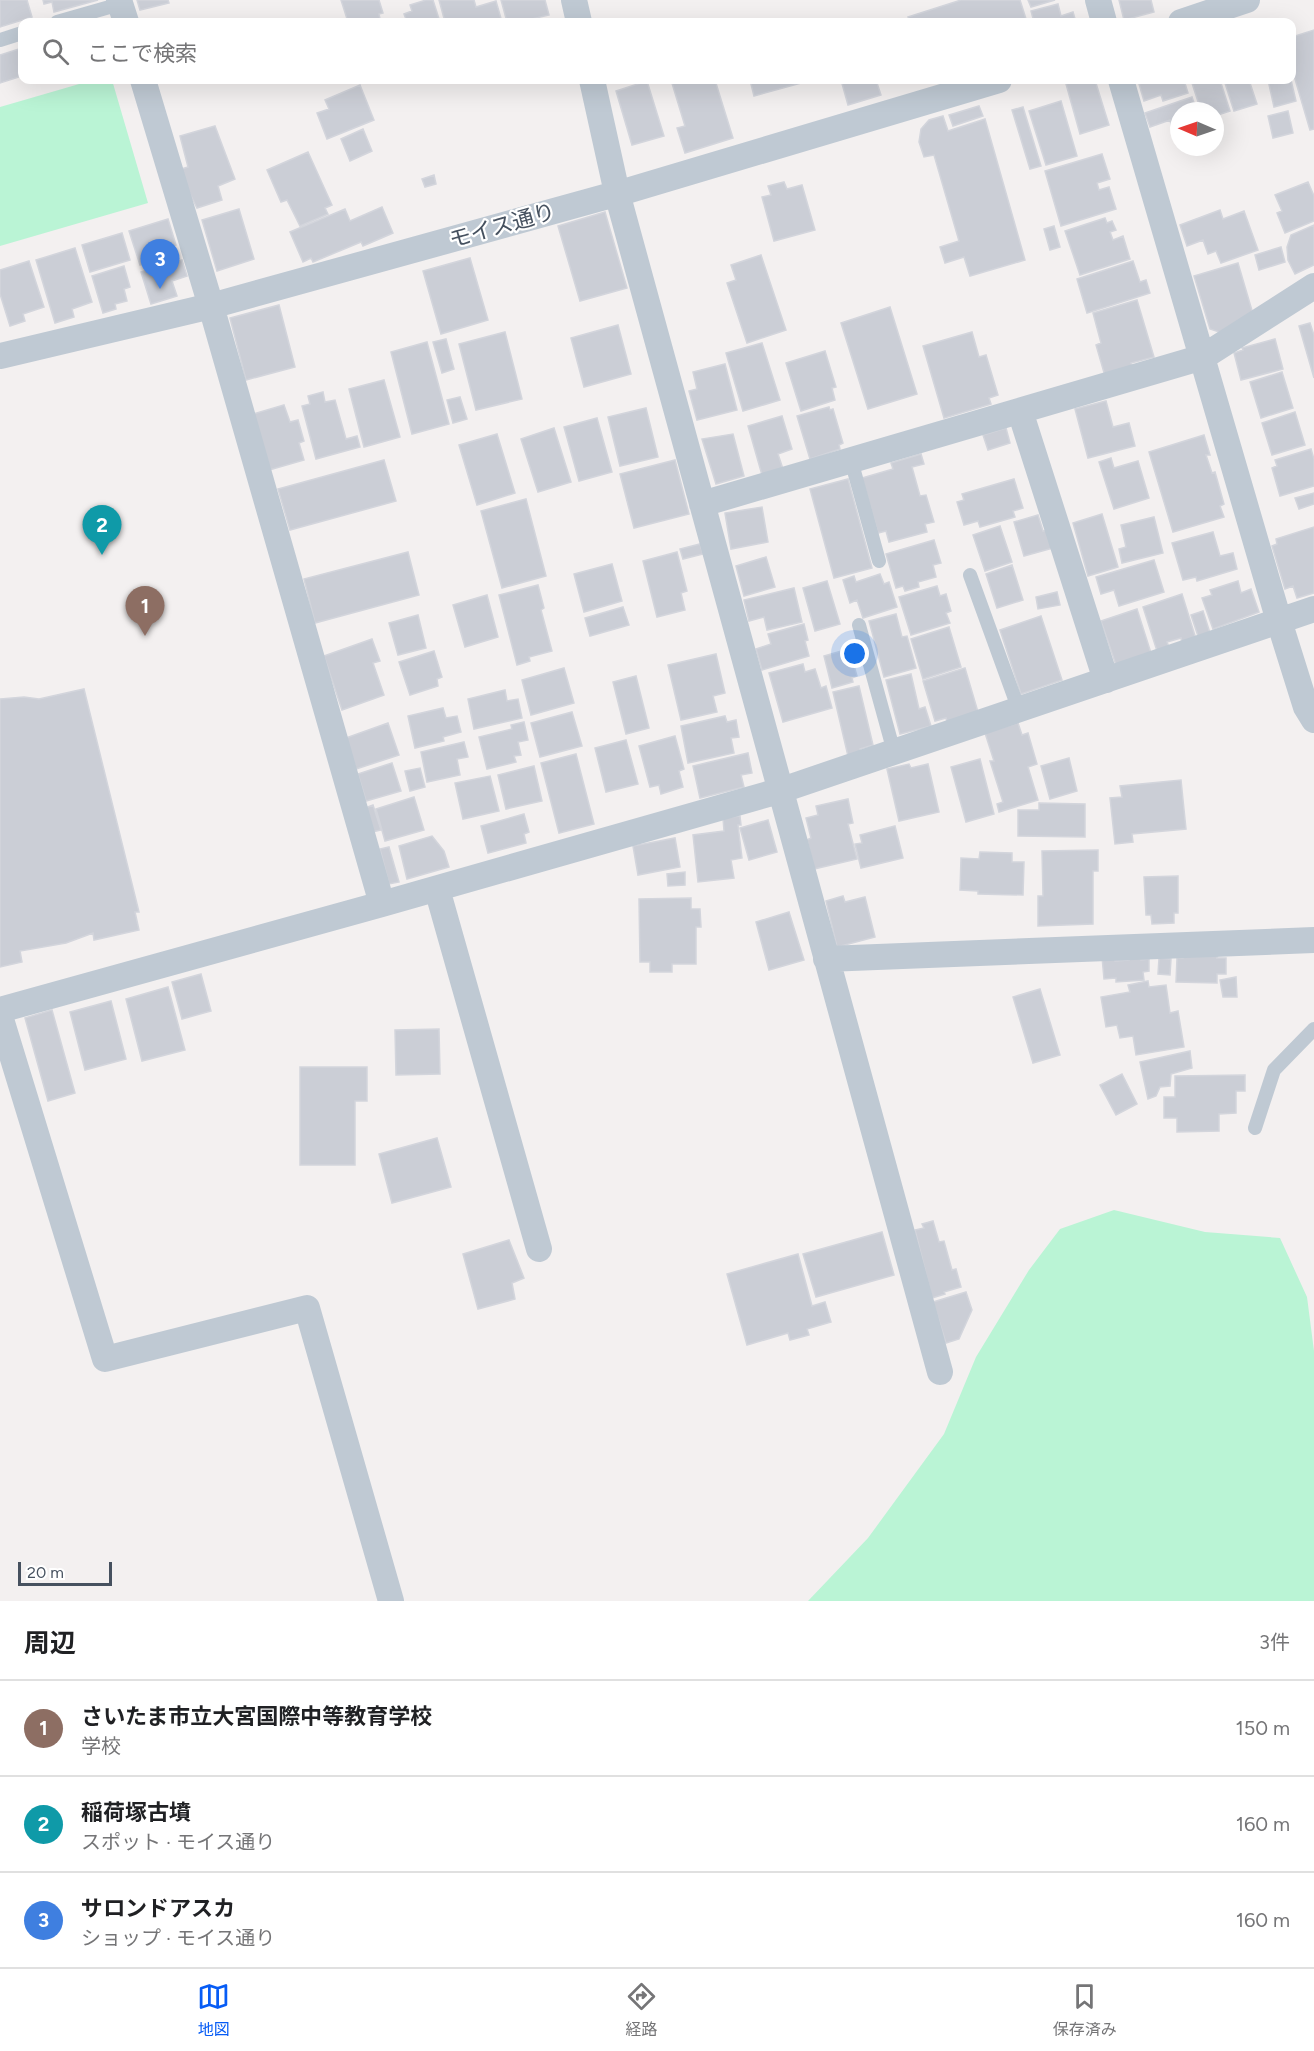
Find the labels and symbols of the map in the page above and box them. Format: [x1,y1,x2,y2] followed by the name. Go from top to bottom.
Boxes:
[1170,102,1224,156] north arrow
[446,197,558,254] street label: モイス通り
[140,240,180,289] pin: 3
[82,506,122,555] pin: 2
[126,586,164,636] pin: 1
[840,639,869,668] your location
[18,1559,112,1586] scale bar

